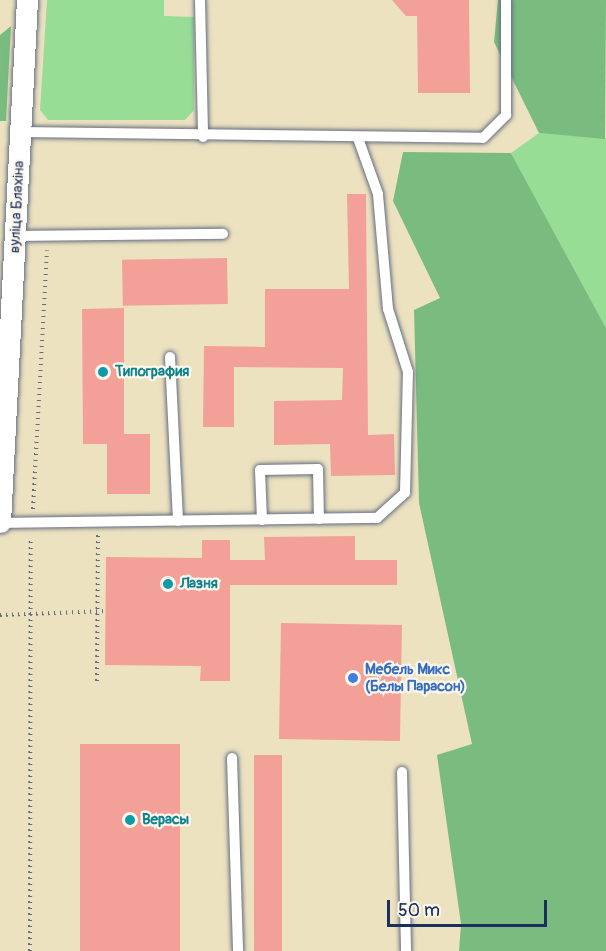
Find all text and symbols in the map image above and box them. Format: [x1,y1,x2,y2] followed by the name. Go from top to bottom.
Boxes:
[6,160,28,254] street label: вуліца Блахіна
[115,363,189,381] place label: Типография
[96,365,110,379] marker: Типография
[180,575,218,593] place label: Лазня
[161,577,175,591] marker: Лазня
[365,660,465,695] place label: Мебель Микс (Белы Парасон)
[346,671,360,685] marker: Мебель Микс (Белы Парасон)
[142,811,189,829] place label: Верасы
[123,813,137,827] marker: Верасы
[390,888,550,926] scale bar
[398,899,440,922] text: 50 m

